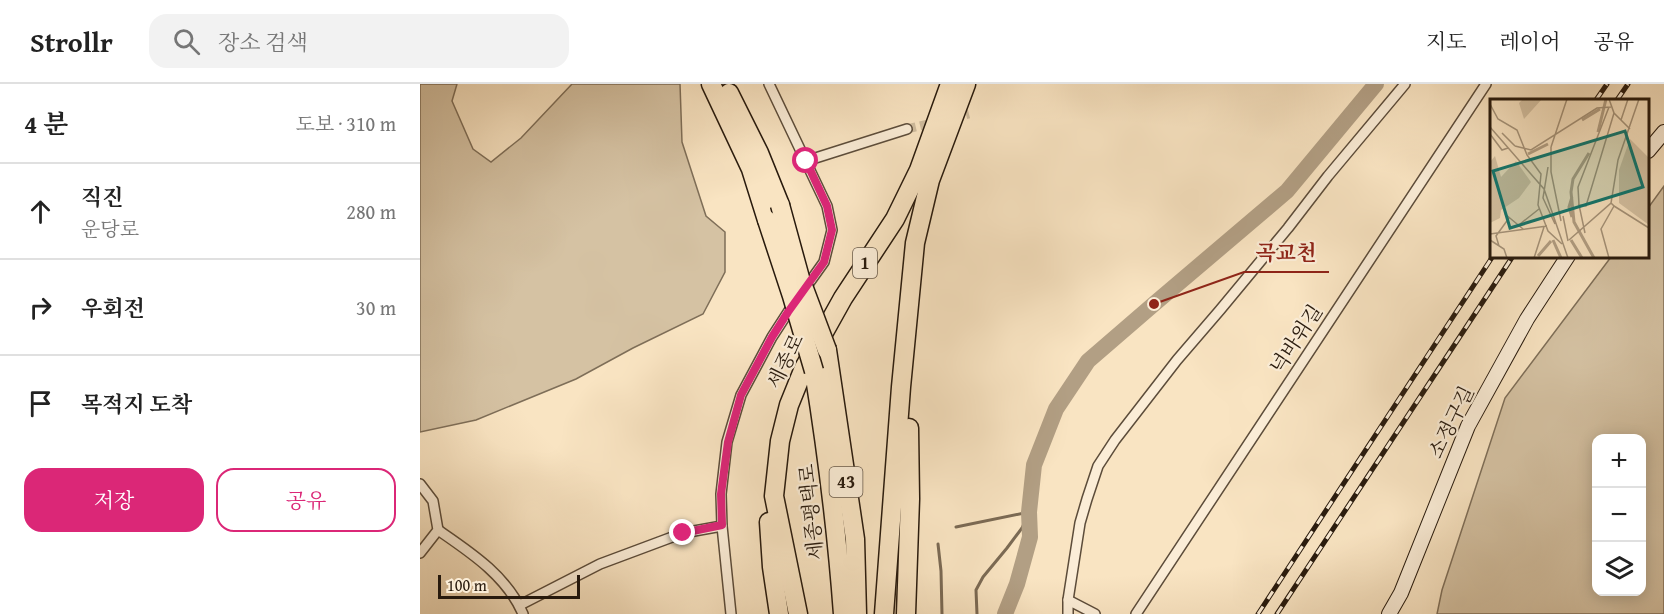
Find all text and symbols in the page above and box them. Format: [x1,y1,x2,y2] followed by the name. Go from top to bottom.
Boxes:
[149,14,569,68] search box
[30,21,113,62] text: Strollr
[170,25,203,58] icon: search
[218,26,308,58] text: 장소 검색
[1426,26,1467,57] text: 지도
[1500,26,1560,57] text: 레이어
[1593,26,1634,57] text: 공유
[1490,99,1649,258] inset map
[24,104,68,143] text: 4 분
[296,109,396,138] text: 도보 · 310 m
[792,147,818,173] route start
[81,181,124,213] text: 직진
[24,195,57,228] icon: ahead
[346,197,396,226] text: 280 m
[81,214,139,243] text: 운당로
[1244,233,1329,272] callout: 곡교천
[1256,237,1316,268] text: 곡교천
[853,248,877,278] road number: 1
[24,291,57,324] icon: right
[81,292,145,324] text: 우회전
[356,293,396,322] text: 30 m
[1262,298,1329,379] street label: 넉바위길
[759,328,810,393] street label: 세종로
[1421,381,1481,463] street label: 소정구길
[24,387,57,420] icon: arrive
[81,388,192,420] text: 목적지 도착
[1592,434,1646,596] map controls
[1592,434,1646,488] button: +
[791,462,830,562] street label: 세종평택로
[830,467,862,497] road number: 43
[24,468,204,532] button: 저장
[216,468,396,532] button: 공유
[1592,488,1646,542] button: −
[669,519,695,545] route end
[1592,542,1646,596] button: layers
[438,572,580,600] scale bar
[447,573,487,597] text: 100 m

